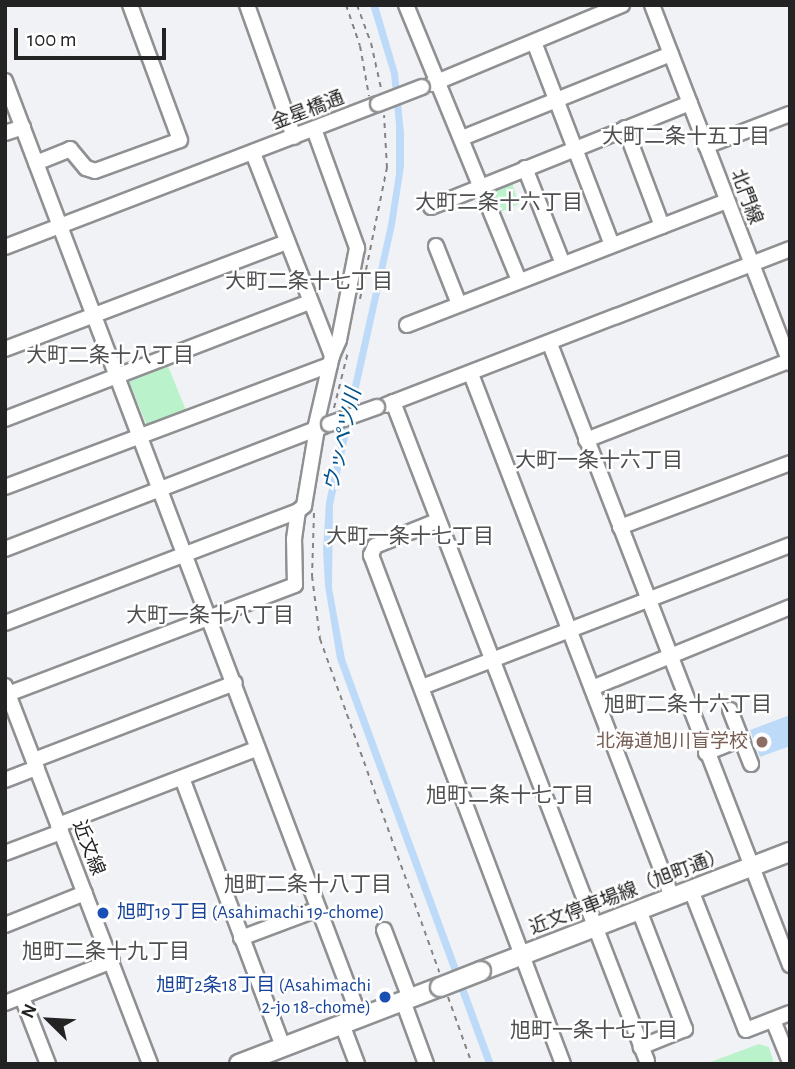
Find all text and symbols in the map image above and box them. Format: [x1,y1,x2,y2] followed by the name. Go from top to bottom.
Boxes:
[18,14,170,58] scale bar
[27,29,77,50] text: 100 m
[268,87,348,135] street label: 金星橋通
[602,124,770,150] district label: 大町二条十五丁目
[725,166,767,228] street label: 北門線
[415,190,583,216] district label: 大町二条十六丁目
[225,269,393,295] district label: 大町二条十七丁目
[26,343,194,369] district label: 大町二条十八丁目
[319,386,367,494] water label: ウッペツ川
[515,448,683,474] district label: 大町一条十六丁目
[326,524,494,550] district label: 大町一条十七丁目
[126,603,294,629] district label: 大町一条十八丁目
[604,692,772,718] district label: 旭町二条十六丁目
[596,731,748,753] place label: 北海道旭川盲学校
[754,734,770,750] marker: 北海道旭川盲学校
[426,783,594,809] district label: 旭町二条十七丁目
[67,817,109,879] street label: 近文線
[526,844,730,940] street label: 近文停車場線（旭町通）
[224,872,392,898] district label: 旭町二条十八丁目
[117,902,385,924] place label: 旭町19丁目 (Asahimachi 19-chome)
[95,905,111,921] marker: 旭町19丁目 (Asahimachi 19-chome)
[22,939,190,965] district label: 旭町二条十九丁目
[156,975,371,1019] place label: 旭町2条18丁目 (Asahimachi 2-jo 18-chome)
[14,985,84,1055] north arrow
[377,989,393,1005] marker: 旭町2条18丁目 (Asahimachi 2-jo 18-chome)
[18,1001,41,1021] text: N
[510,1018,678,1044] district label: 旭町一条十七丁目

